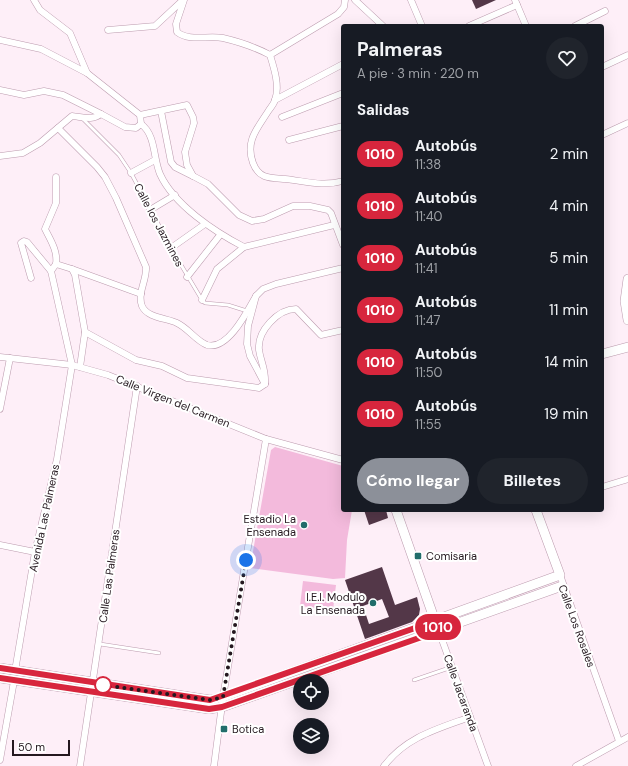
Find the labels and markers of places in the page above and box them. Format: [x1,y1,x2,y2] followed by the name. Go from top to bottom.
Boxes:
[243,512,296,539] place label: Estadio La Ensenada
[299,520,309,530] marker: Estadio La Ensenada
[426,549,477,563] place label: Comisaria
[413,551,423,561] marker: Comisaria
[301,590,365,617] place label: I.E.I. Modulo La Ensenada
[368,598,378,608] marker: I.E.I. Modulo La Ensenada
[94,676,112,694] unlabelled marker
[232,722,264,736] place label: Botica
[219,724,229,734] marker: Botica

